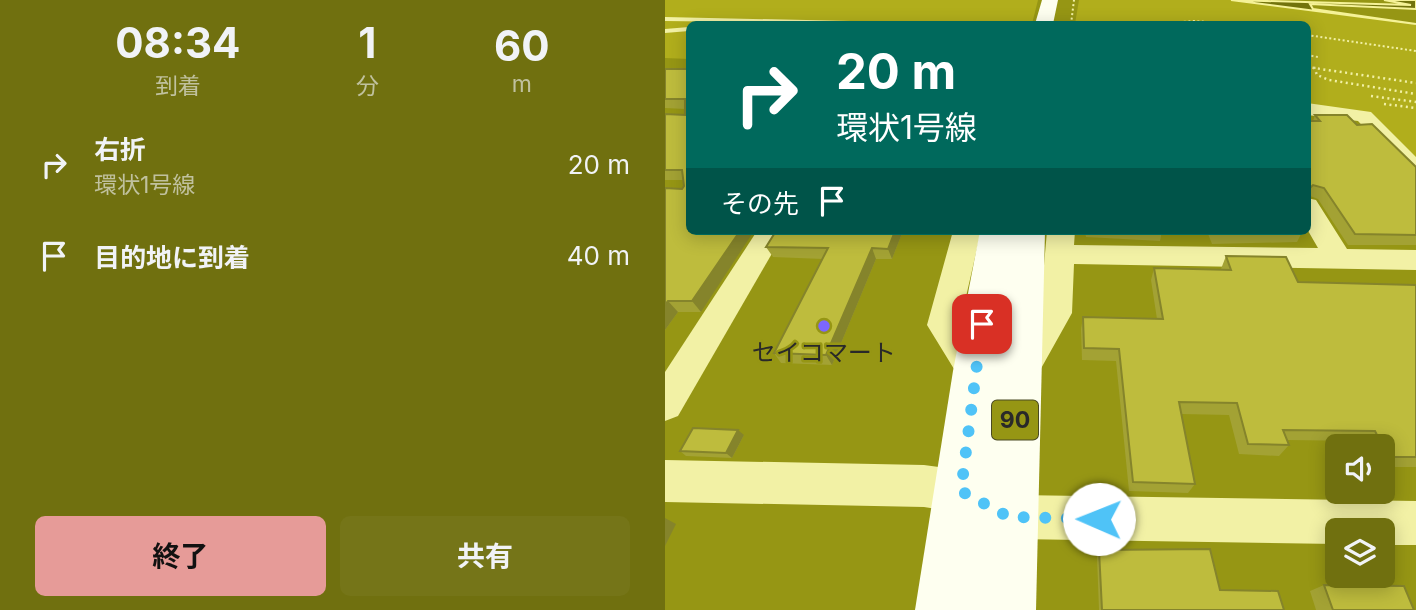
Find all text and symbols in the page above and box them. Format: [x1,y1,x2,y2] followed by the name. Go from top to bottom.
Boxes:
[115,17,241,68] text: 08:34
[358,17,376,68] text: 1
[494,20,550,71] text: 60
[836,42,956,101] text: 20 m
[721,49,812,140] icon: right
[512,70,532,98] text: m
[155,72,201,100] text: 到着
[356,72,379,100] text: 分
[836,108,977,147] text: 環状1号線
[94,134,146,165] text: 右折
[35,146,73,184] icon: right
[568,149,630,180] text: 20 m
[94,171,195,199] text: 環状1号線
[813,182,851,220] icon: arrive
[721,188,799,219] text: その先
[35,237,73,275] icon: arrive
[567,240,630,271] text: 40 m
[94,242,250,273] text: 目的地に到着
[952,294,1012,354] pin
[963,305,1001,343] icon: arrive
[816,318,832,334] marker: セイコマート
[752,338,896,367] place label: セイコマート
[992,400,1038,440] road number: 90
[1325,434,1395,588] map controls
[1325,434,1395,504] button: sound
[1062,482,1136,556] position arrow
[35,516,326,596] button: 終了
[340,516,630,596] button: 共有
[1325,518,1395,588] button: layers

